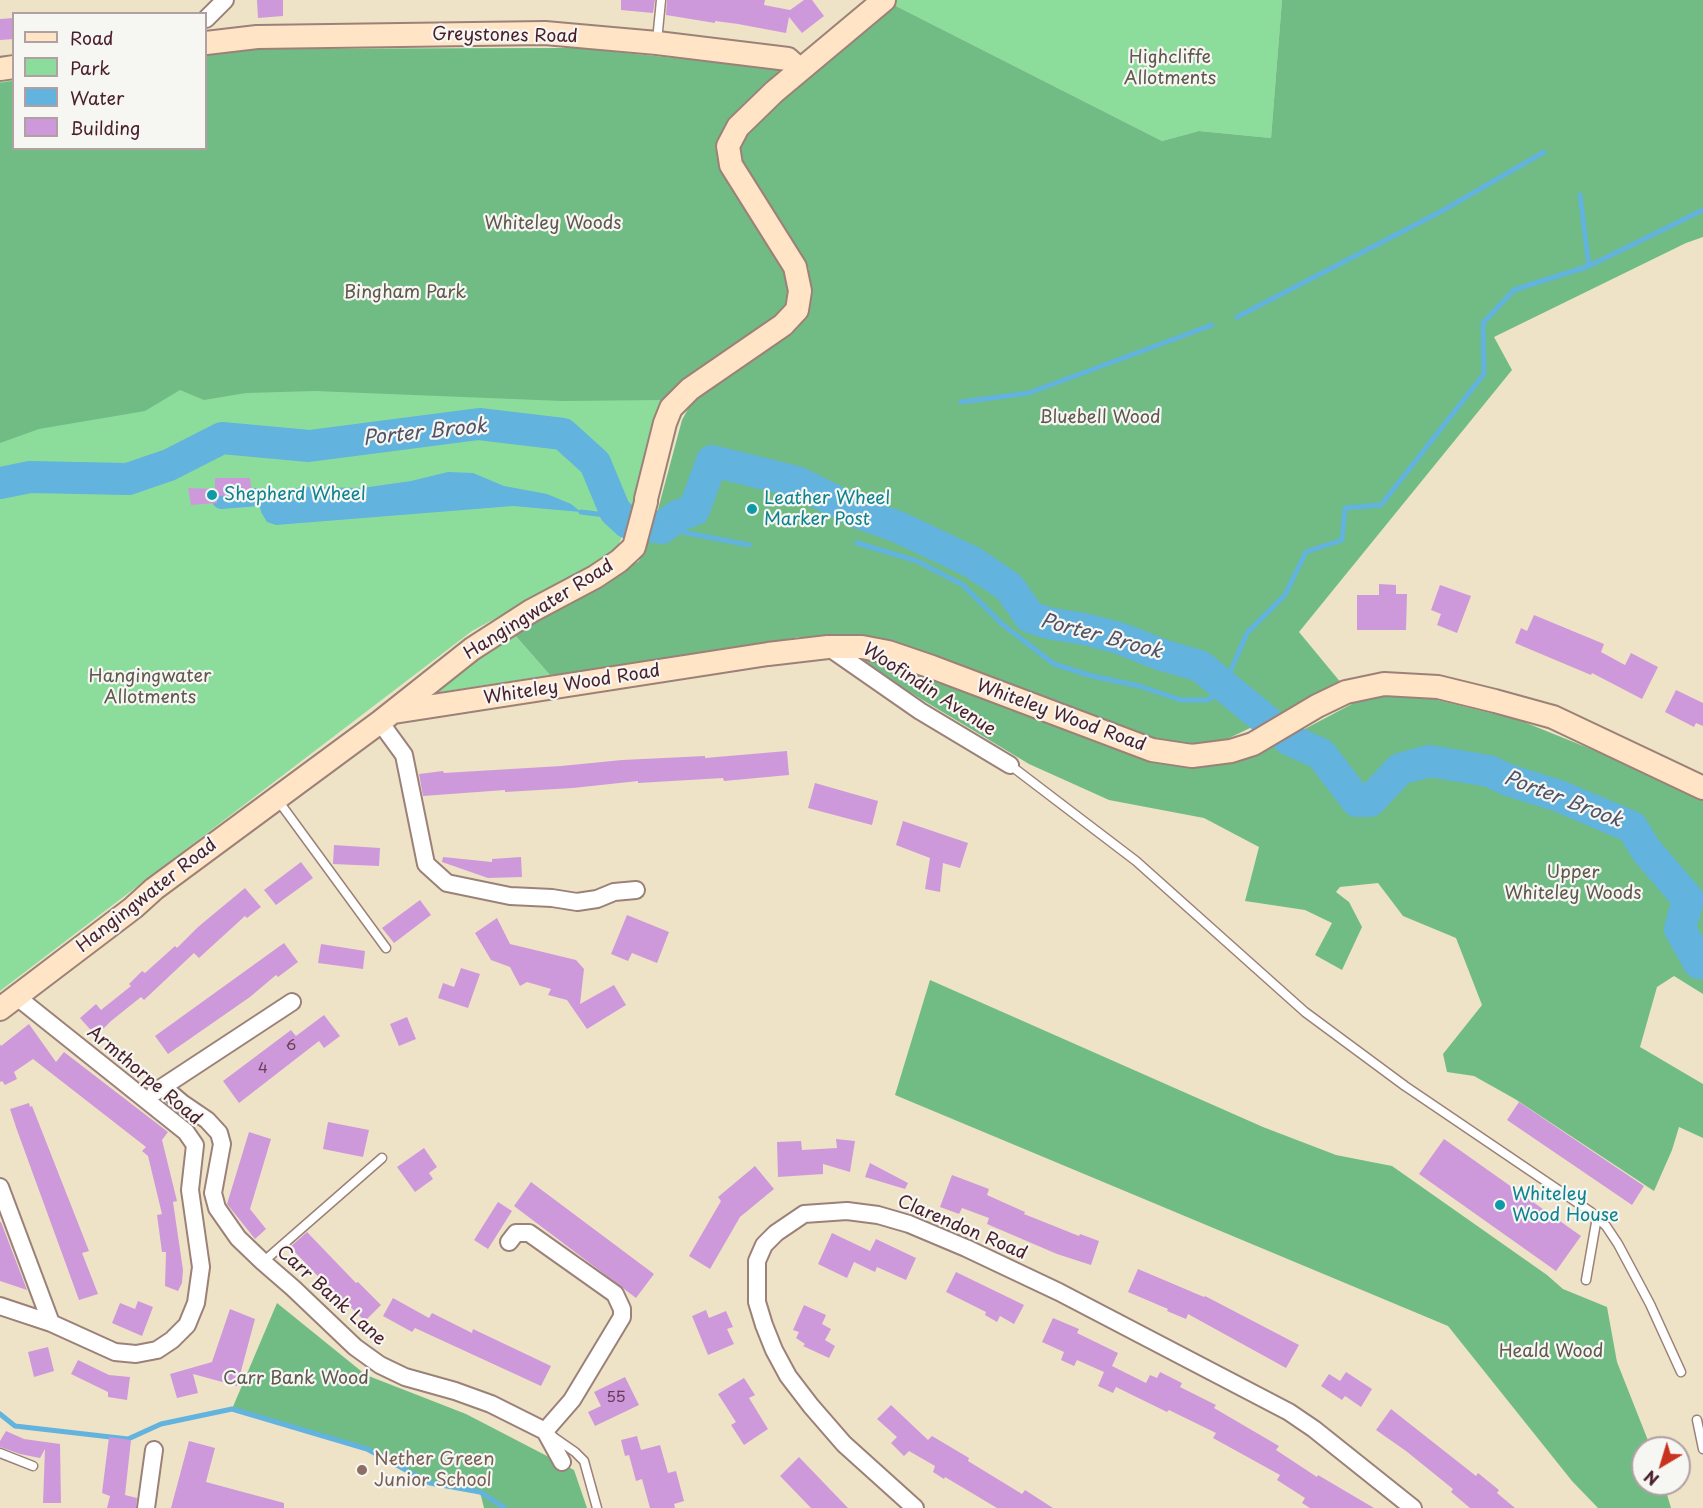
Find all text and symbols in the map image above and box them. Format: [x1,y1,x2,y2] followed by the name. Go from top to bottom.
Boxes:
[12,12,207,150] legend
[70,24,114,51] text: Road
[432,24,578,48] street label: Greystones Road
[1124,47,1216,90] park label: Highcliffe Allotments
[70,54,110,81] text: Park
[70,84,124,111] text: Water
[70,114,140,141] text: Building
[485,213,621,235] park label: Whiteley Woods
[344,282,466,304] park label: Bingham Park
[1039,407,1161,429] park label: Bluebell Wood
[362,415,488,451] water label: Porter Brook
[224,484,366,506] place label: Shepherd Wheel
[205,488,219,502] marker: Shepherd Wheel
[764,488,890,530] place label: Leather Wheel Marker Post
[745,502,759,516] marker: Leather Wheel Marker Post
[460,555,618,665] street label: Hangingwater Road
[1038,609,1164,665] water label: Porter Brook
[858,639,1000,741] street label: Woofindin Avenue
[482,660,662,710] street label: Whiteley Wood Road
[89,666,211,708] park label: Hangingwater Allotments
[974,675,1148,757] street label: Whiteley Wood Road
[1501,766,1625,834] water label: Porter Brook
[73,834,221,958] street label: Hangingwater Road
[1505,862,1641,904] park label: Upper Whiteley Woods
[82,1022,206,1130] street label: Armthorpe Road
[286,1037,296,1055] house number: 6
[258,1060,268,1078] house number: 4
[1512,1184,1619,1226] place label: Whiteley Wood House
[894,1191,1030,1265] street label: Clarendon Road
[1493,1198,1507,1212] marker: Whiteley Wood House
[272,1241,390,1351] street label: Carr Bank Lane
[1499,1341,1603,1363] park label: Heald Wood
[223,1368,369,1390] park label: Carr Bank Wood
[606,1389,626,1407] house number: 55
[1631,1436,1691,1496] north arrow
[374,1449,494,1492] place label: Nether Green Junior School
[355,1463,369,1477] marker: Nether Green Junior School
[1639,1465,1664,1492] text: N

